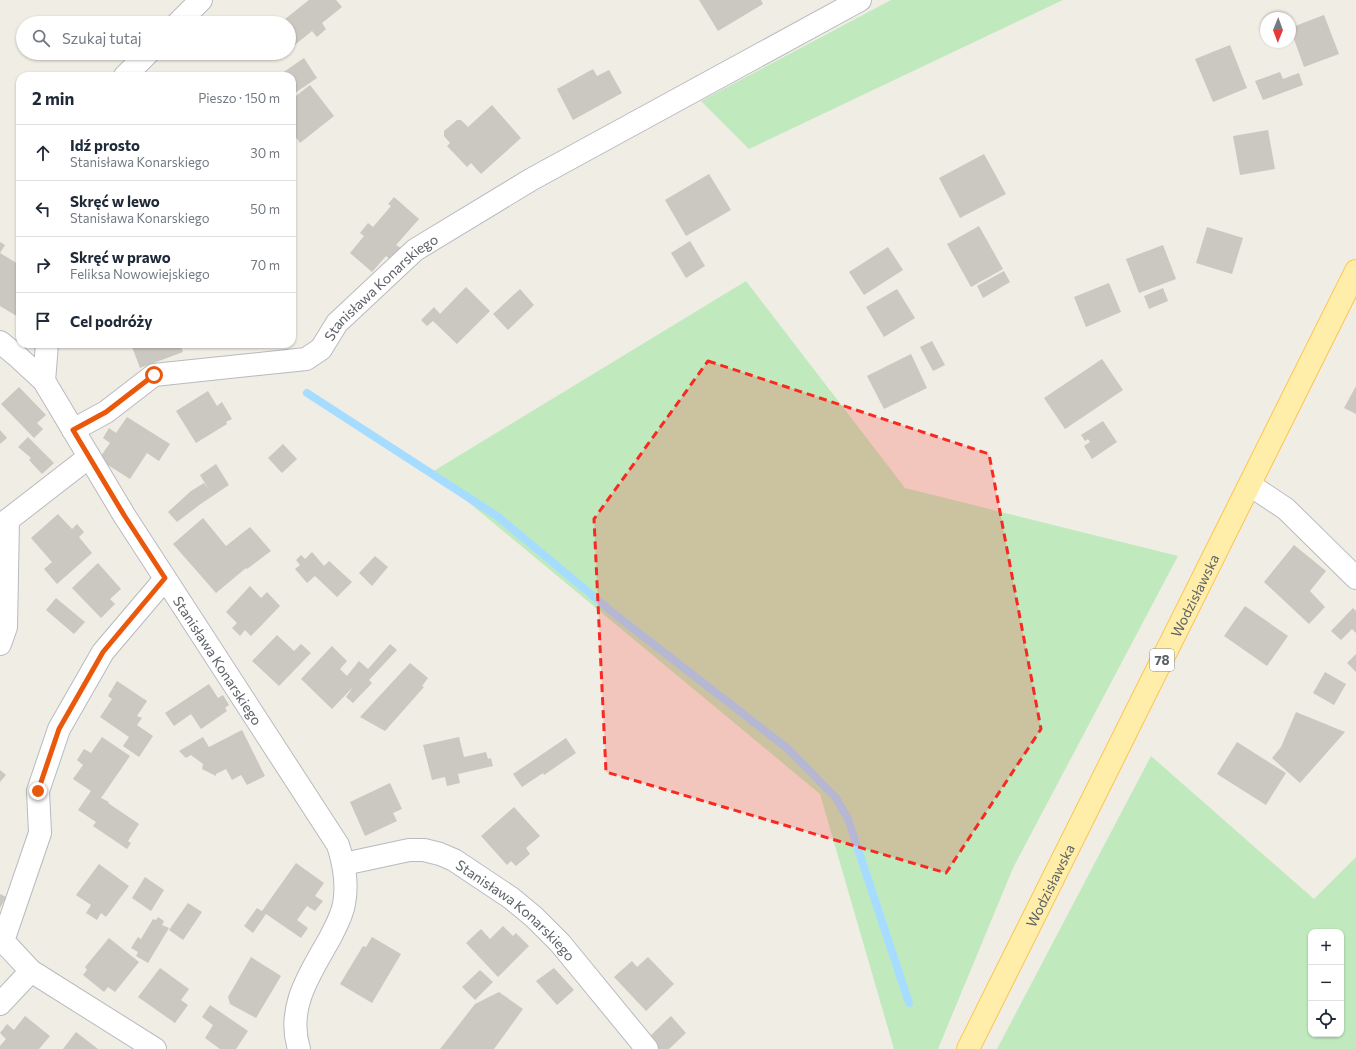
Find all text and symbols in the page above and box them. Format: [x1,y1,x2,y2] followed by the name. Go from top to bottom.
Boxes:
[1260,12,1296,48] north arrow
[16,16,296,60] search box
[30,27,52,49] icon: search
[62,29,142,47] text: Szukaj tutaj
[32,88,74,109] text: 2 min
[198,90,280,106] text: Pieszo · 150 m
[70,136,140,154] text: Idź prosto
[32,142,54,164] icon: ahead
[250,145,280,161] text: 30 m
[70,154,210,170] text: Stanisława Konarskiego
[70,192,160,210] text: Skręć w lewo
[32,198,54,220] icon: left
[250,201,280,217] text: 50 m
[70,210,210,226] text: Stanisława Konarskiego
[320,230,441,343] street label: Stanisława Konarskiego
[70,248,171,266] text: Skręć w prawo
[32,254,54,276] icon: right
[251,257,280,273] text: 70 m
[70,266,210,282] text: Feliksa Nowowiejskiego
[32,310,54,332] icon: arrive
[70,312,153,330] text: Cel podróży
[145,366,163,384] route start
[1166,551,1222,640] street label: Wodzisławska
[170,593,266,728] street label: Stanisława Konarskiego
[1150,649,1174,671] road number: 78
[29,782,47,800] route end
[1022,841,1077,930] street label: Wodzisławska
[453,855,579,964] street label: Stanisława Konarskiego
[1308,929,1344,1037] map controls
[1308,929,1344,965] button: +
[1308,965,1344,1001] button: −
[1308,1001,1344,1037] button: locate

